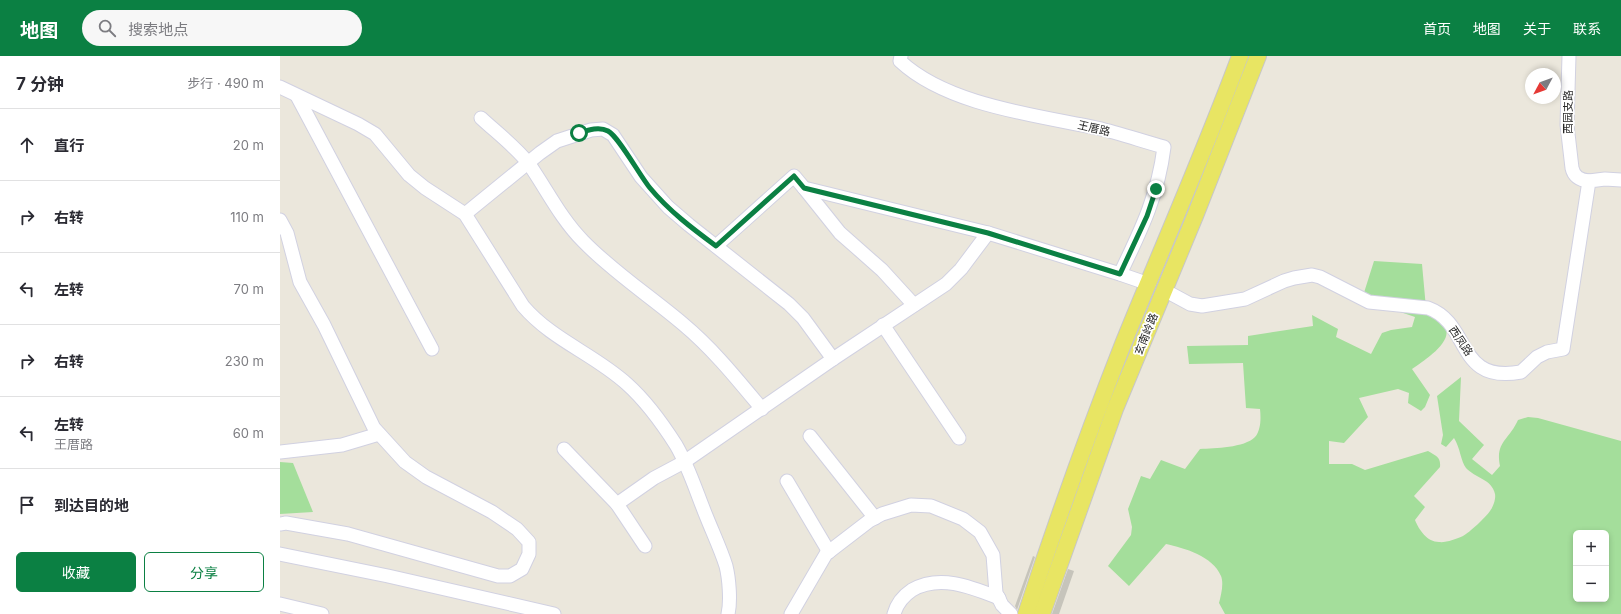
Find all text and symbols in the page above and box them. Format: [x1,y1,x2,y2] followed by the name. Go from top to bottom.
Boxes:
[82,10,362,46] search box
[96,17,118,39] icon: search
[20,19,58,42] text: 地图
[128,20,188,39] text: 搜索地点
[1423,20,1451,37] text: 首页
[1473,20,1501,37] text: 地图
[1523,20,1551,37] text: 关于
[1573,20,1601,37] text: 联系
[1525,68,1561,104] north arrow
[16,74,64,94] text: 7 分钟
[187,75,264,91] text: 步行 · 490 m
[1561,90,1575,134] street label: 西园支路
[1076,117,1112,139] street label: 王厝路
[570,124,588,142] route start
[16,134,38,156] icon: ahead
[54,136,84,155] text: 直行
[233,137,264,153] text: 20 m
[1147,180,1165,198] route end
[16,206,38,228] icon: right
[54,208,84,227] text: 右转
[230,209,264,225] text: 110 m
[16,278,38,300] icon: left
[54,280,84,299] text: 左转
[234,281,264,297] text: 70 m
[1131,311,1161,357] street label: 玄南岭路
[1446,323,1476,359] street label: 西凤路
[16,350,38,372] icon: right
[54,352,84,371] text: 右转
[225,353,264,369] text: 230 m
[54,415,84,434] text: 左转
[16,422,38,444] icon: left
[233,425,264,441] text: 60 m
[54,436,93,452] text: 王厝路
[16,494,38,516] icon: arrive
[54,496,129,515] text: 到达目的地
[1573,530,1609,602] map controls
[1573,530,1609,566] button: +
[16,552,136,592] button: 收藏
[144,552,264,592] button: 分享
[1573,566,1609,602] button: −

